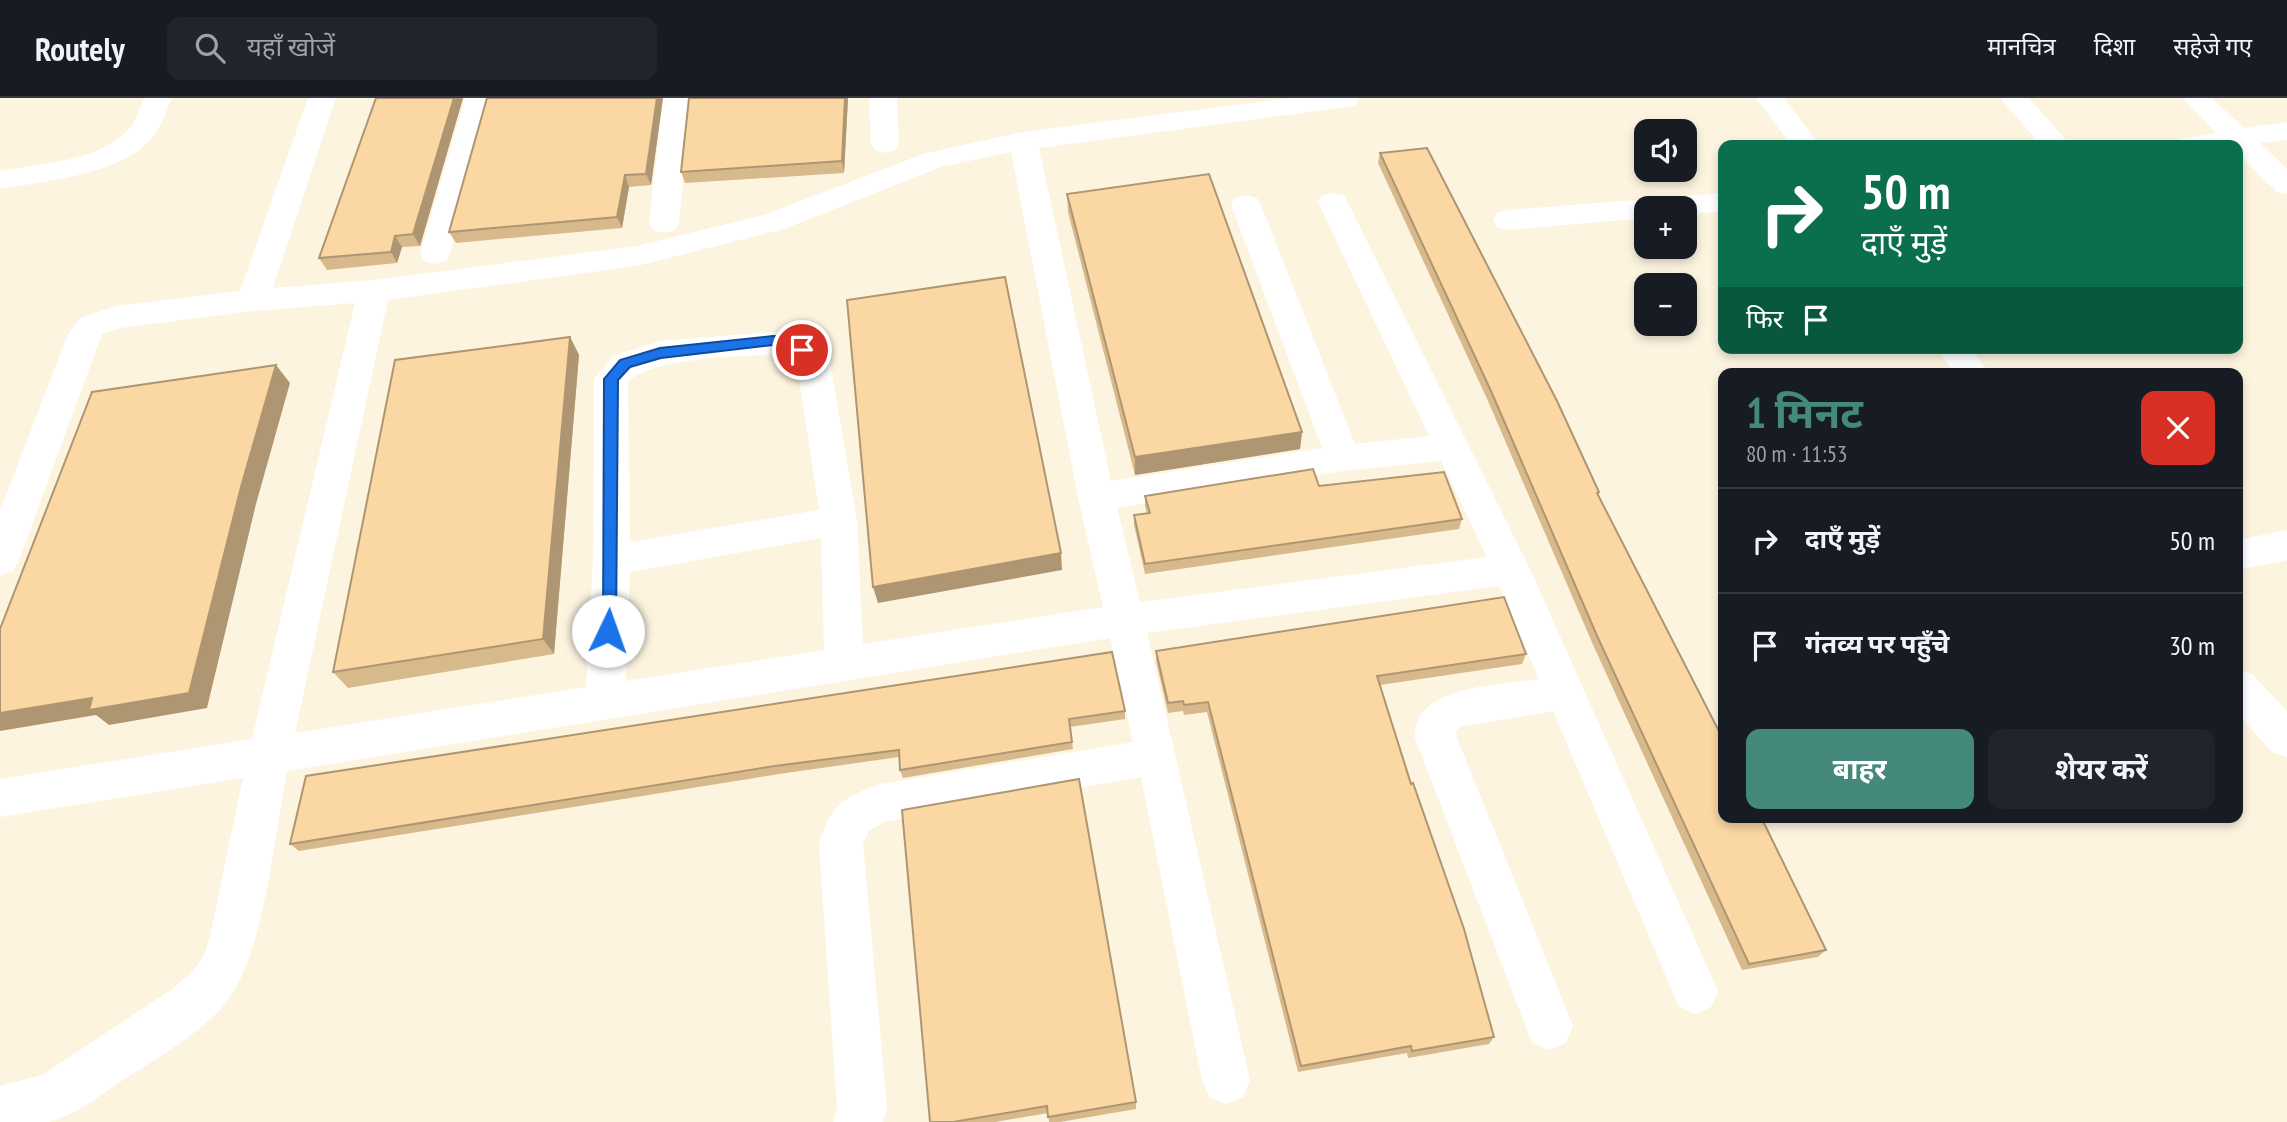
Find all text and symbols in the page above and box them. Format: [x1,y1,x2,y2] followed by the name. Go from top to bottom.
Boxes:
[167,17,657,80] search box
[35,27,125,70] text: Routely
[191,29,229,67] icon: search
[247,30,335,63] text: यहाँ खोजें
[1987,31,2056,62] text: मानचित्र
[2094,31,2135,62] text: दिशा
[2173,31,2252,62] text: सहेजे गए
[1634,119,1697,336] map controls
[1634,119,1697,182] button: sound
[1861,159,1950,223] text: 50 m
[1746,168,1837,259] icon: right
[1634,196,1697,259] button: +
[1861,221,1947,263] text: दाएँ मुड़ें
[1634,273,1697,336] button: −
[1797,301,1835,339] icon: arrive
[1746,302,1783,335] text: फिर
[772,320,832,380] pin
[783,331,821,369] icon: arrive
[1746,385,1863,440] text: 1 मिनट
[2141,391,2215,465] button: close
[1746,439,1847,468] text: 80 m · 11:53
[1746,522,1784,560] icon: right
[1805,522,1880,555] text: दाएँ मुड़ें
[2169,524,2215,557] text: 50 m
[571,594,645,668] position arrow
[1746,627,1784,665] icon: arrive
[1805,627,1949,660] text: गंतव्य पर पहुँचे
[2169,629,2215,662] text: 30 m
[1746,729,1974,809] button: बाहर
[1988,729,2215,809] button: शेयर करें

